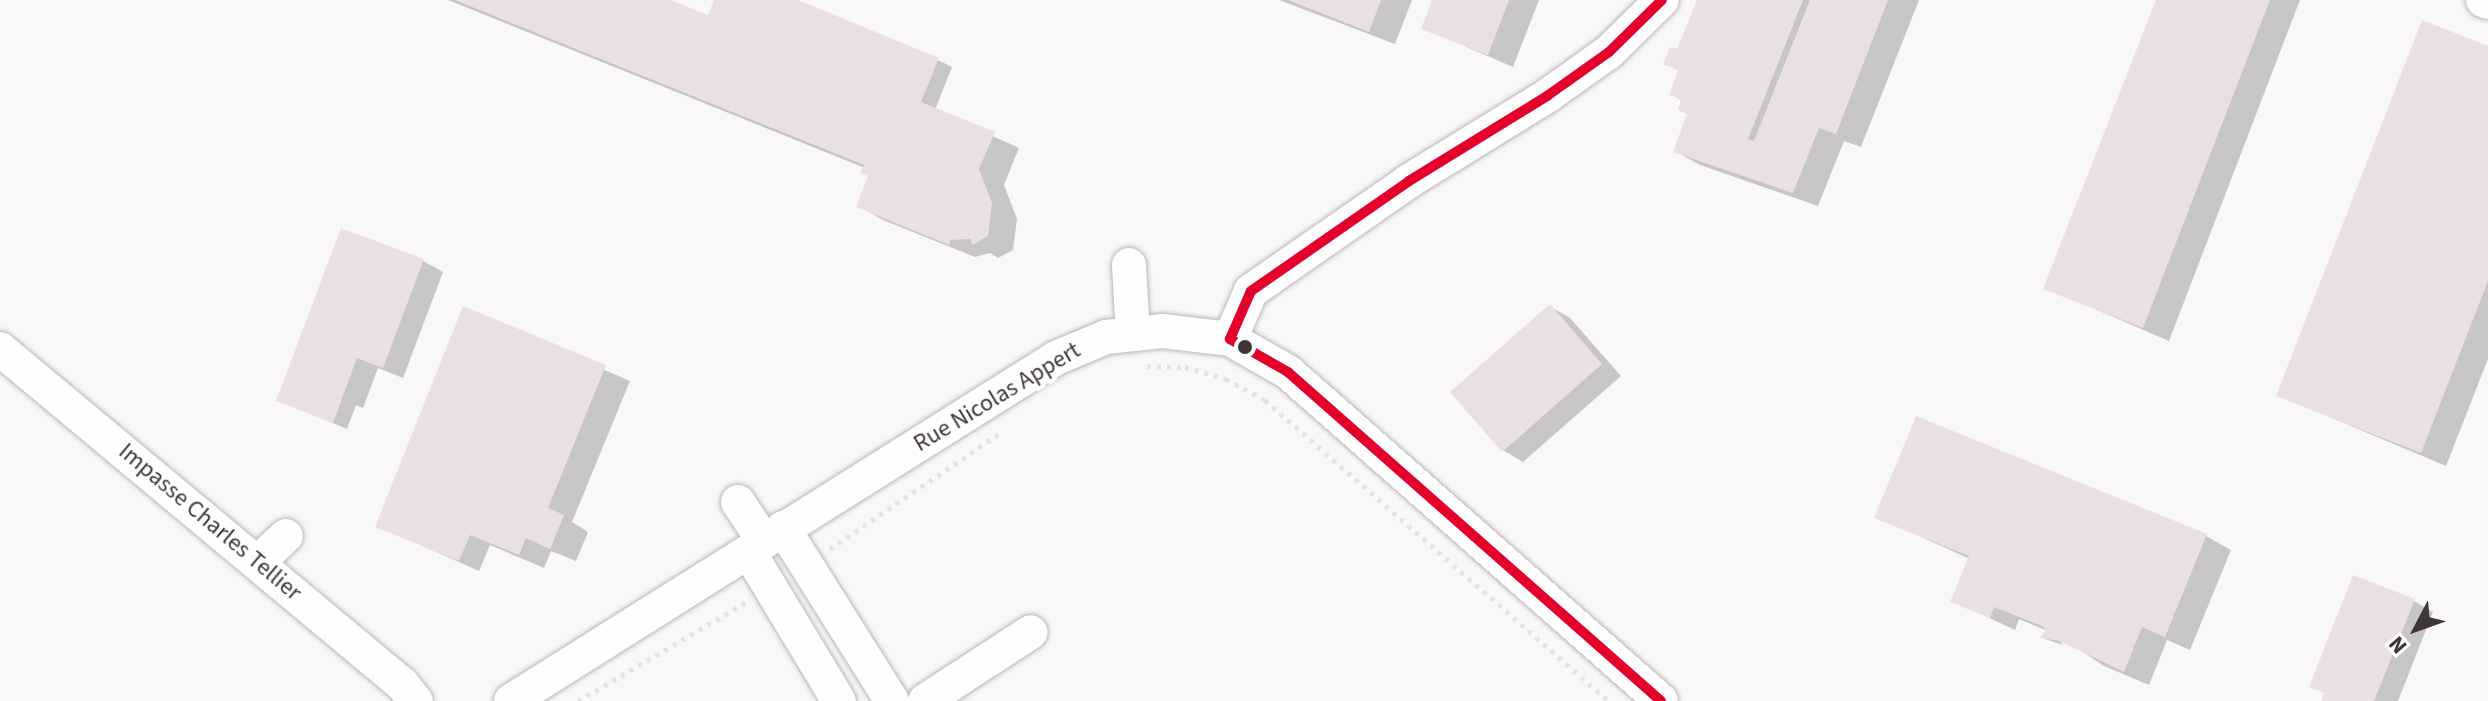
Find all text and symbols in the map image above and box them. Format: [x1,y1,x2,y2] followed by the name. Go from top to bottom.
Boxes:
[908,336,1086,458] street label: Rue Nicolas Appert
[1237,339,1253,355] unlabelled marker
[113,437,307,607] street label: Impasse Charles Tellier
[2376,589,2456,669] north arrow
[2381,629,2415,661] text: N

